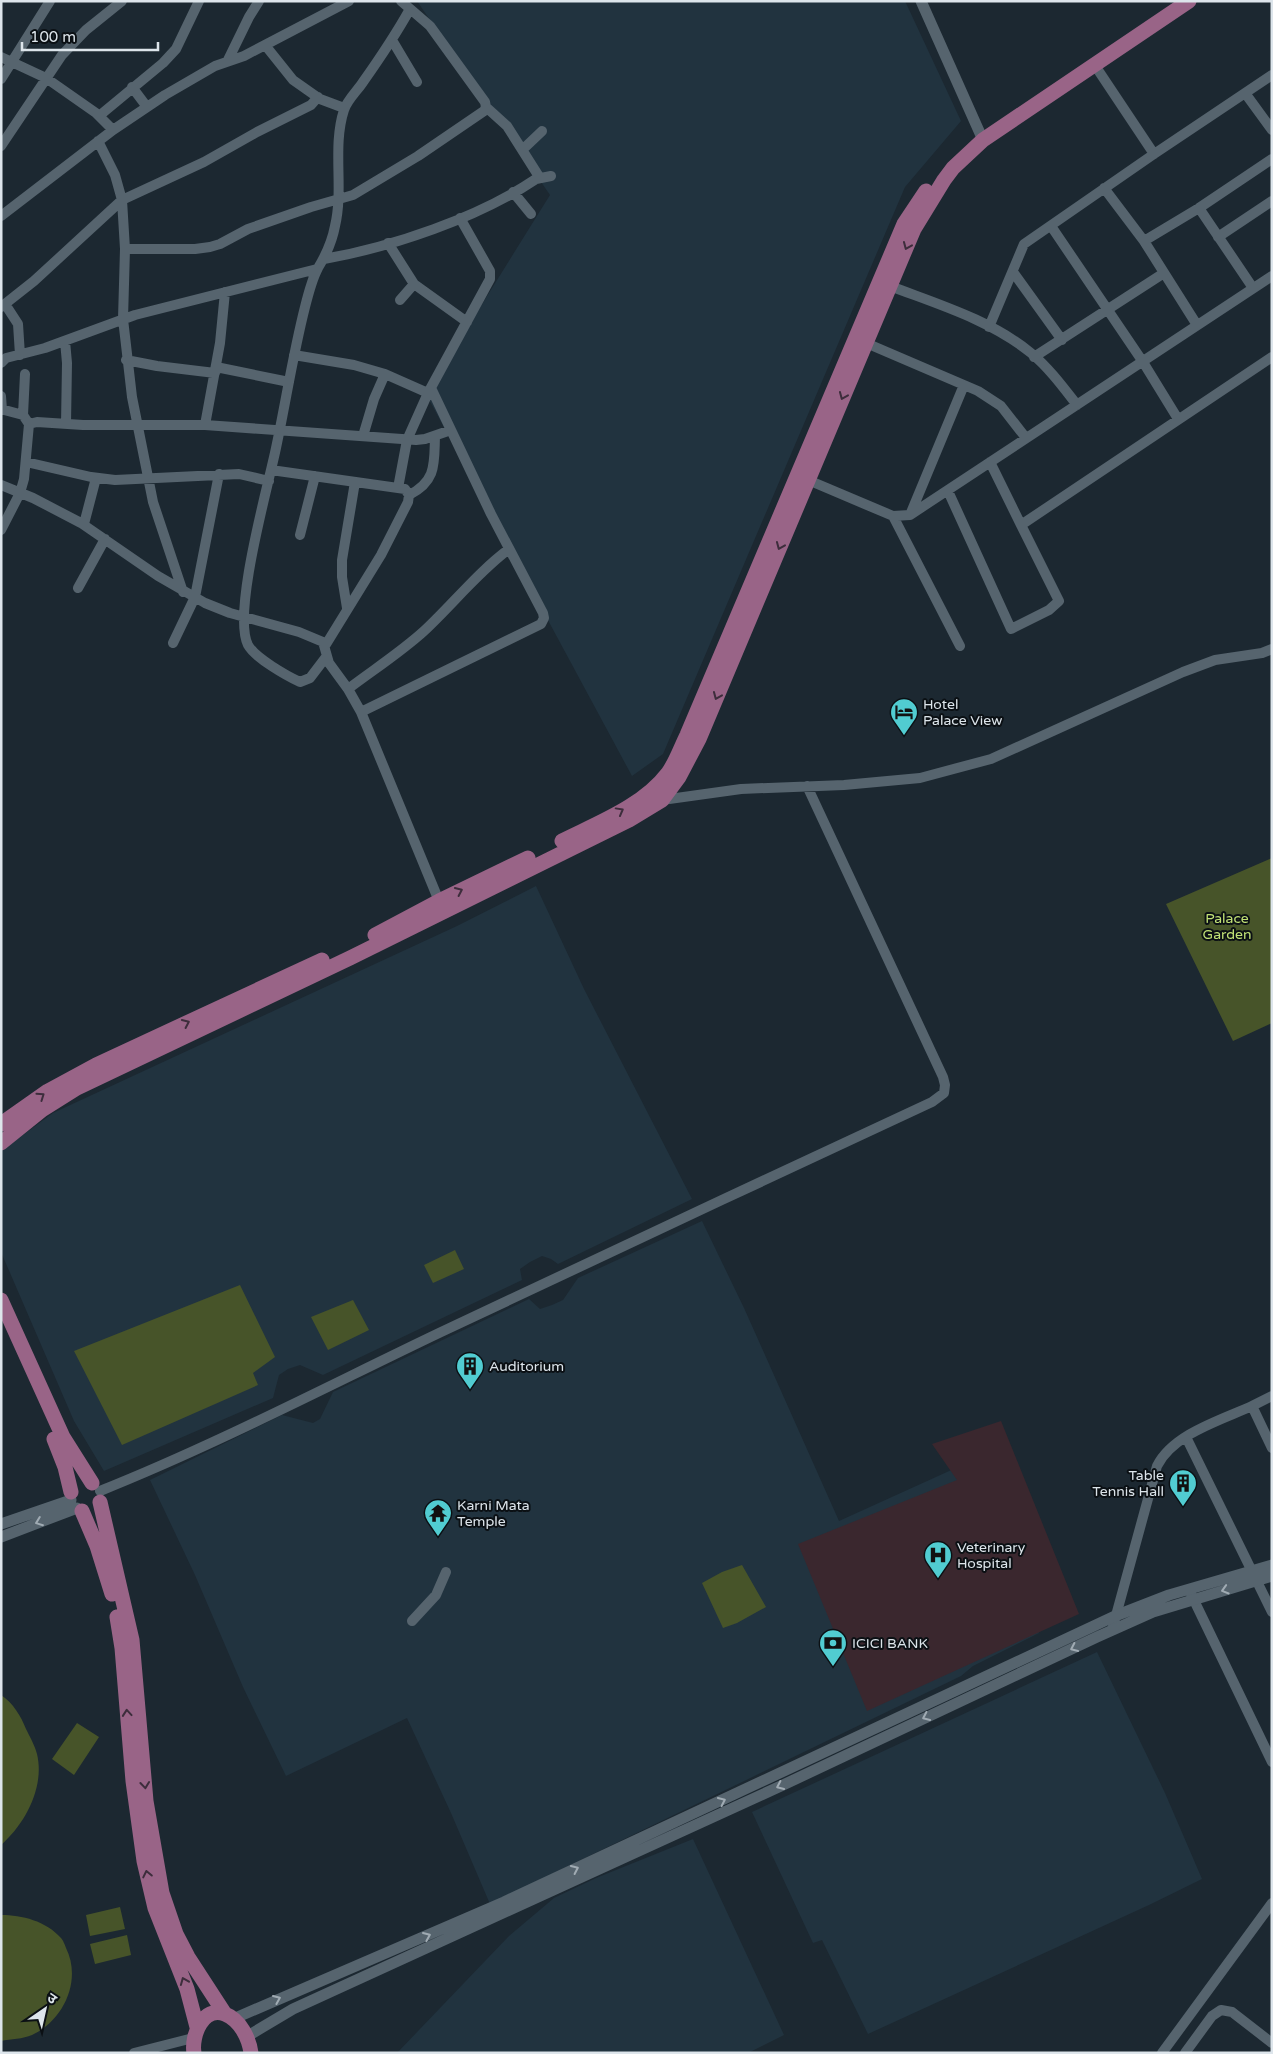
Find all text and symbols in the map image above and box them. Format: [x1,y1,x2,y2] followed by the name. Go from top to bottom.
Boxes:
[22,20,159,52] scale bar
[30,28,76,46] text: 100 m
[902,241,913,250] one-way arrow
[839,391,850,400] one-way arrow
[776,541,786,550] one-way arrow
[713,691,723,699] one-way arrow
[923,696,1002,729] place label: Hotel Palace View
[889,697,919,736] hotel icon: Hotel Palace View
[614,807,623,817] one-way arrow
[453,888,462,898] one-way arrow
[1203,910,1251,943] park label: Palace Garden
[181,1019,190,1029] one-way arrow
[35,1093,45,1102] one-way arrow
[455,1351,485,1390] building icon: Auditorium
[489,1358,564,1375] place label: Auditorium
[1092,1467,1164,1500] place label: Table Tennis Hall
[1168,1468,1198,1507] building icon: Table Tennis Hall
[457,1497,530,1530] place label: Karni Mata Temple
[423,1498,453,1537] temple icon: Karni Mata Temple
[36,1517,44,1527] one-way arrow
[957,1539,1026,1572] place label: Veterinary Hospital
[923,1540,953,1579] hospital icon: Veterinary Hospital
[1221,1584,1230,1594] one-way arrow
[818,1628,848,1667] bank icon: ICICI BANK
[852,1635,928,1652] place label: ICICI BANK
[1070,1641,1079,1651] one-way arrow
[122,1709,133,1717] one-way arrow
[923,1710,932,1720] one-way arrow
[776,1780,785,1791] one-way arrow
[139,1782,150,1790] one-way arrow
[717,1797,726,1807] one-way arrow
[570,1865,579,1875] one-way arrow
[142,1870,152,1879] one-way arrow
[422,1932,431,1943] one-way arrow
[180,1978,190,1986] one-way arrow
[20,1984,70,2034] north arrow
[44,1989,61,2008] text: उ
[272,1995,281,2006] one-way arrow

